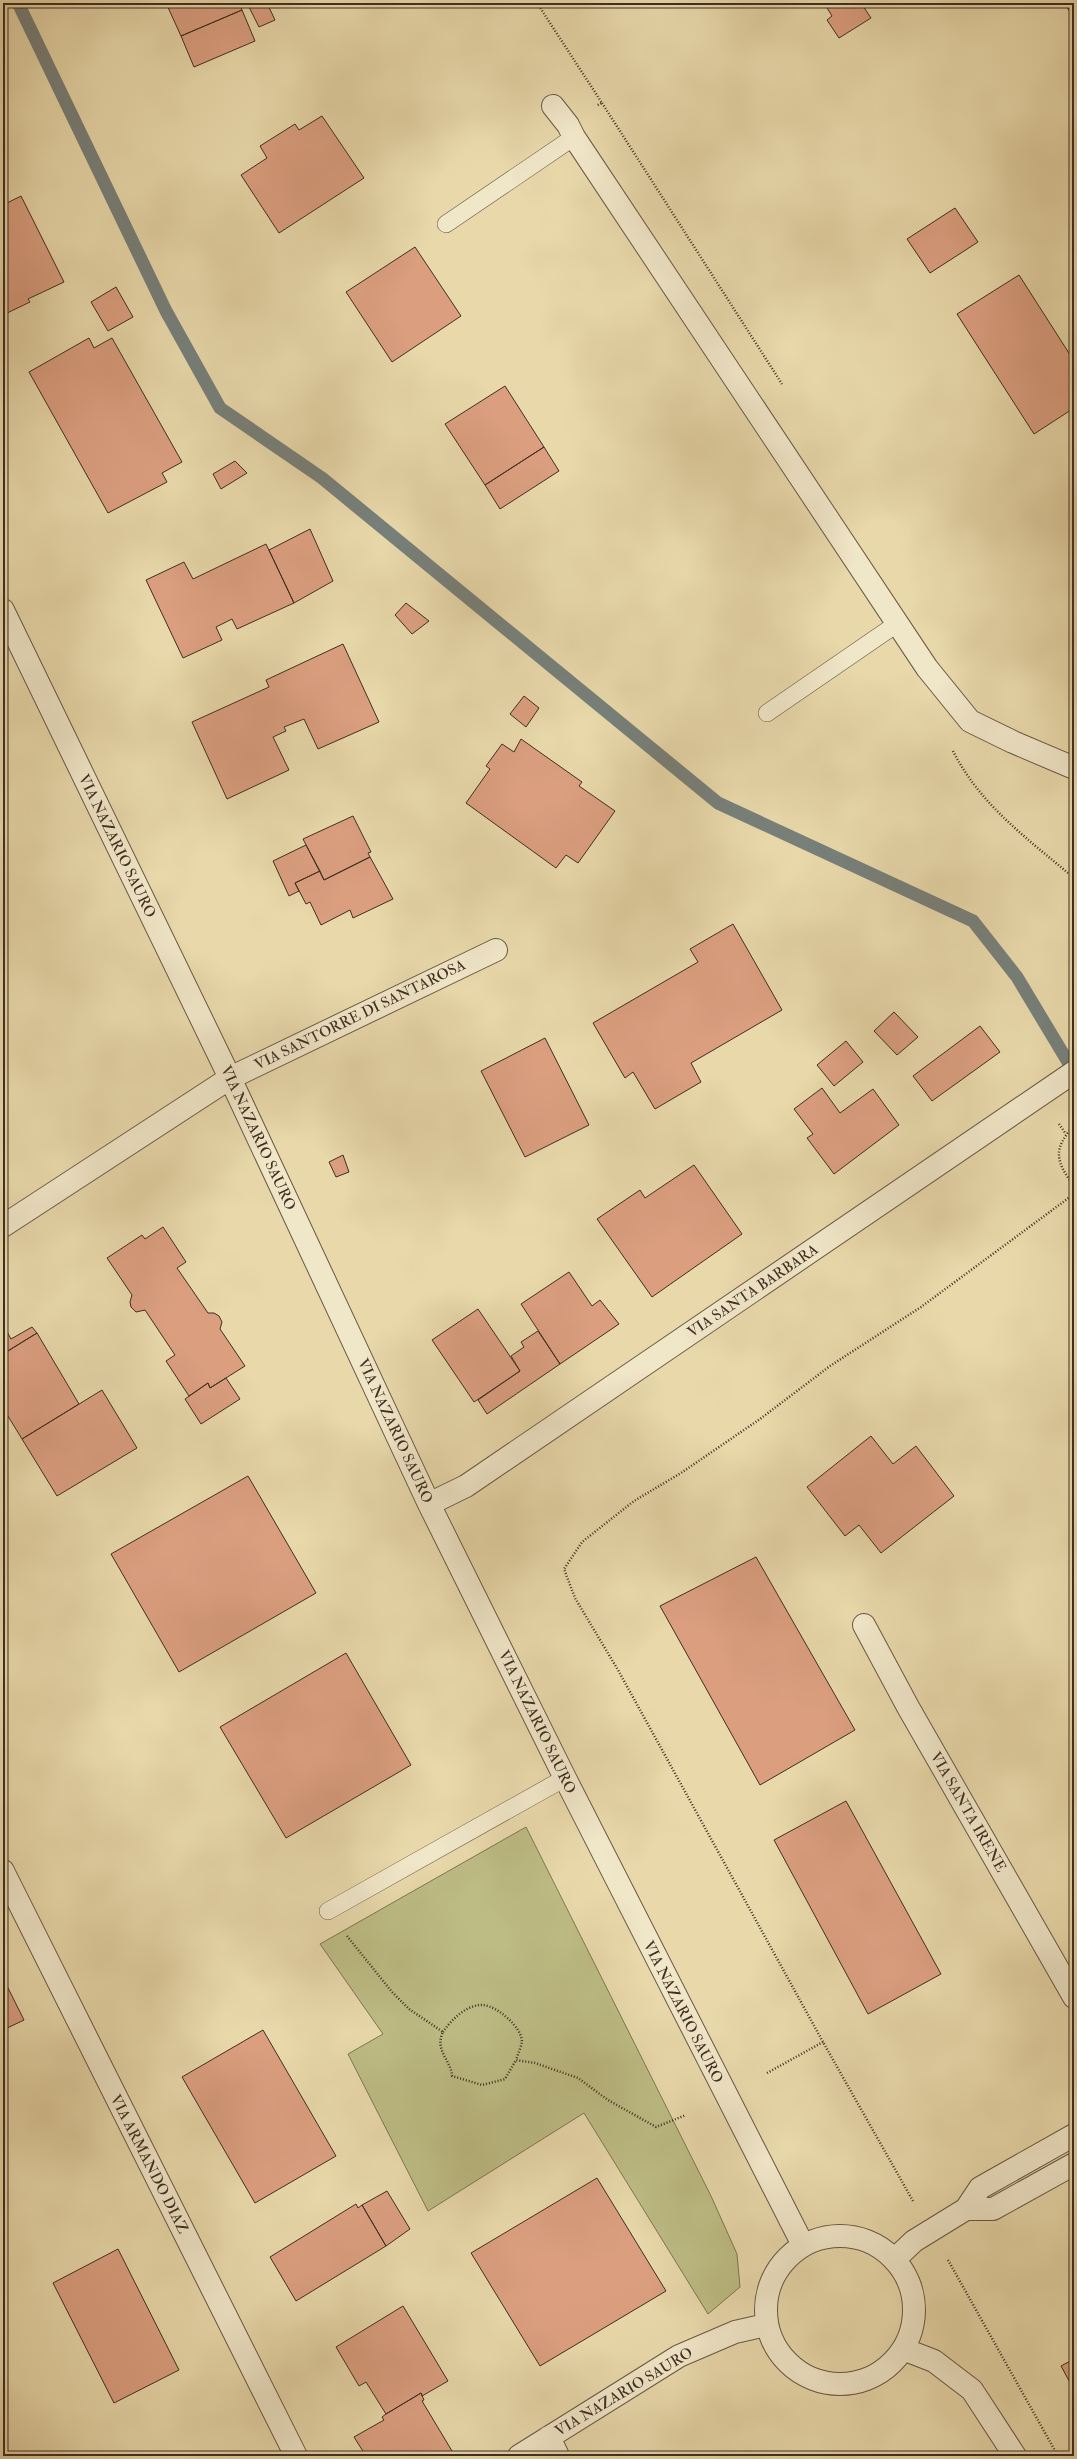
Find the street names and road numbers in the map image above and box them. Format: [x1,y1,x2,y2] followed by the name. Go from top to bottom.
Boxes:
[74,771,160,921] street label: VIA NAZARIO SAURO
[251,955,469,1075] street label: VIA SANTORRE DI SANTAROSA
[216,1063,300,1213] street label: VIA NAZARIO SAURO
[684,1240,822,1342] street label: VIA SANTA BARBARA
[353,1356,437,1506] street label: VIA NAZARIO SAURO
[494,1647,580,1797] street label: VIA NAZARIO SAURO
[926,1748,1010,1876] street label: VIA SANTA IRENE
[639,1938,727,2086] street label: VIA NAZARIO SAURO
[106,2091,192,2237] street label: VIA ARMANDO DIAZ
[552,2343,696,2441] street label: VIA NAZARIO SAURO

